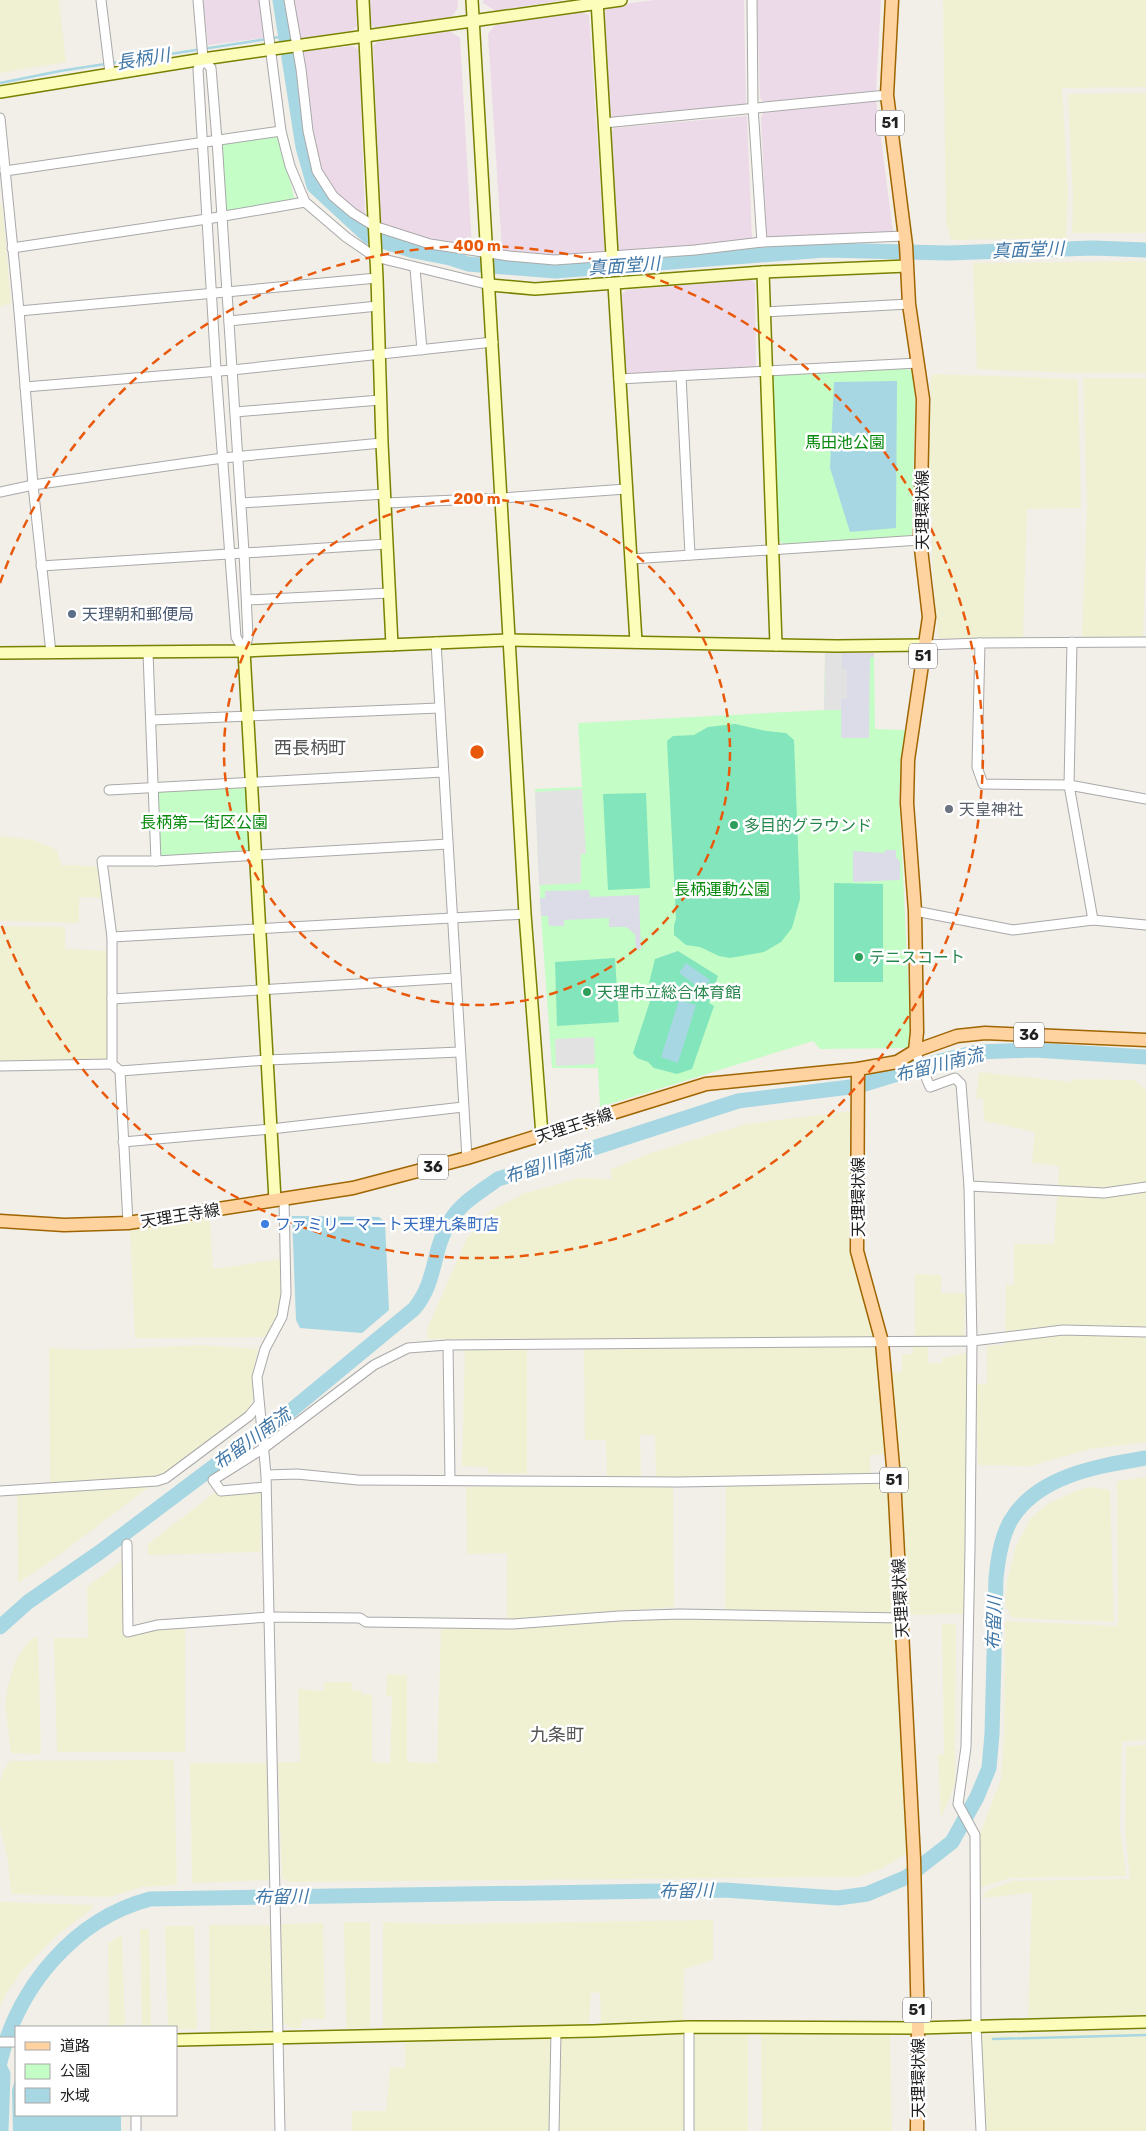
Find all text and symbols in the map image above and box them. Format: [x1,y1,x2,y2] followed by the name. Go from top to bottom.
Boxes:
[115,44,173,74] water label: 長柄川
[876,110,904,136] road number: 51
[453,237,501,255] text: 400 m
[992,238,1066,262] water label: 真面堂川
[587,252,663,279] water label: 真面堂川
[805,433,885,452] park label: 馬田池公園
[913,470,932,550] street label: 天理環状線
[453,490,501,508] text: 200 m
[82,605,194,624] place label: 天理朝和郵便局
[66,608,78,620] marker: 天理朝和郵便局
[909,644,937,668] road number: 51
[274,737,346,759] district label: 西長柄町
[468,743,486,761] centre of rings
[959,800,1023,819] place label: 天皇神社
[943,803,955,815] marker: 天皇神社
[140,813,268,832] park label: 長柄第一街区公園
[744,816,872,835] place label: 多目的グラウンド
[728,819,740,831] marker: 多目的グラウンド
[674,880,770,899] park label: 長柄運動公園
[869,948,965,967] place label: テニスコート
[853,951,865,963] marker: テニスコート
[597,983,741,1002] place label: 天理市立総合体育館
[581,986,593,998] marker: 天理市立総合体育館
[1014,1022,1044,1048] road number: 36
[893,1043,988,1087] water label: 布留川南流
[533,1104,615,1147] street label: 天理王寺線
[502,1139,597,1188] water label: 布留川南流
[418,1154,448,1180] road number: 36
[849,1157,868,1237] street label: 天理環状線
[139,1200,221,1231] street label: 天理王寺線
[275,1215,499,1234] place label: ファミリーマート天理九条町店
[259,1218,271,1230] marker: ファミリーマート天理九条町店
[209,1402,297,1474] water label: 布留川南流
[880,1468,908,1492] road number: 51
[889,1558,912,1638] street label: 天理環状線
[982,1594,1006,1650] water label: 布留川
[530,1724,584,1746] district label: 九条町
[659,1879,715,1902] water label: 布留川
[254,1885,310,1908] water label: 布留川
[903,1998,931,2022] road number: 51
[15,2026,178,2116] legend
[60,2037,90,2055] text: 道路
[909,2038,928,2118] street label: 天理環状線
[60,2062,90,2080] text: 公園
[60,2087,90,2105] text: 水域

